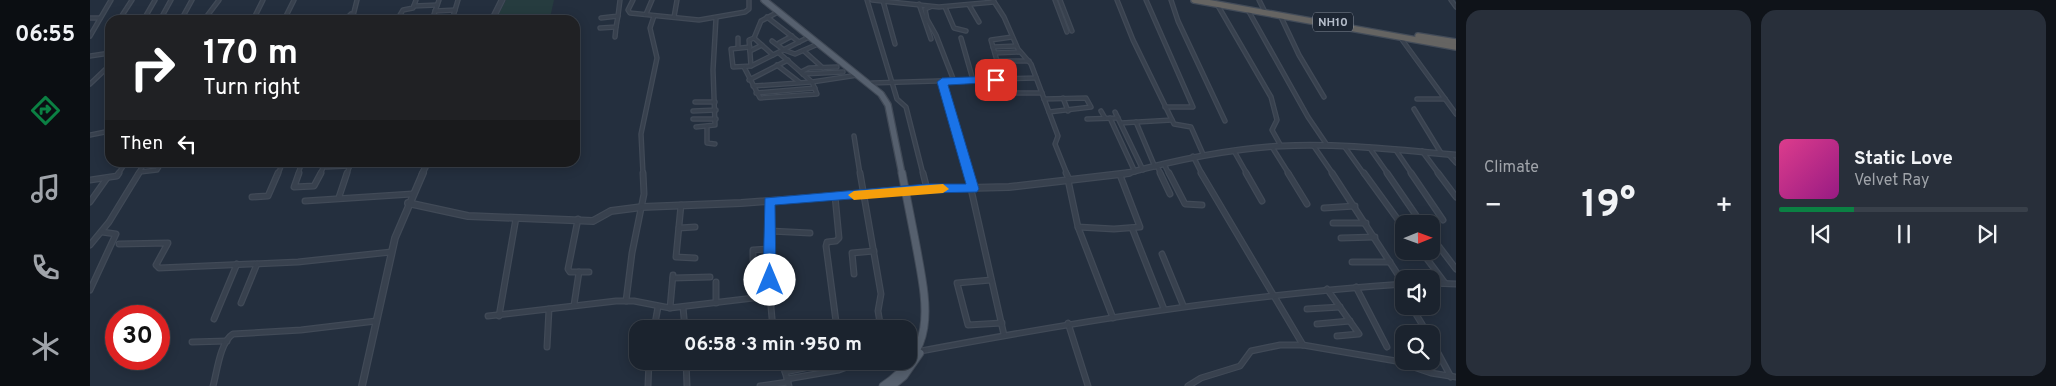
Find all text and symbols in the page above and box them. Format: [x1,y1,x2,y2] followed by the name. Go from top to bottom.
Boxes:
[1313,13,1353,32] road number: NH10
[15,22,75,49] text: 06:55
[203,32,298,76] text: 170 m
[120,35,185,100] icon: right
[975,59,1017,101] pin
[982,66,1010,94] icon: arrive
[203,75,300,102] text: Turn right
[28,93,63,128] icon: directions
[173,130,201,158] icon: left
[120,132,163,156] text: Then
[1854,147,1953,171] text: Static Love
[1484,158,1539,178] text: Climate
[28,171,63,206] icon: music
[1854,171,1929,191] text: Velvet Ray
[1581,182,1636,231] text: 19°
[1484,189,1502,225] text: −
[1715,189,1733,225] text: +
[1395,215,1440,260] north arrow
[1395,215,1440,370] map controls
[1807,220,1835,248] icon: previous
[1890,220,1918,248] icon: pause
[1973,220,2001,248] icon: next
[28,250,63,285] icon: phone
[743,253,795,305] position arrow
[1395,270,1440,315] button: sound
[105,305,170,370] speed limit sign: 30
[1395,325,1440,370] button: search
[28,329,63,364] icon: climate
[684,333,862,357] text: 06:58 · 3 min · 950 m

